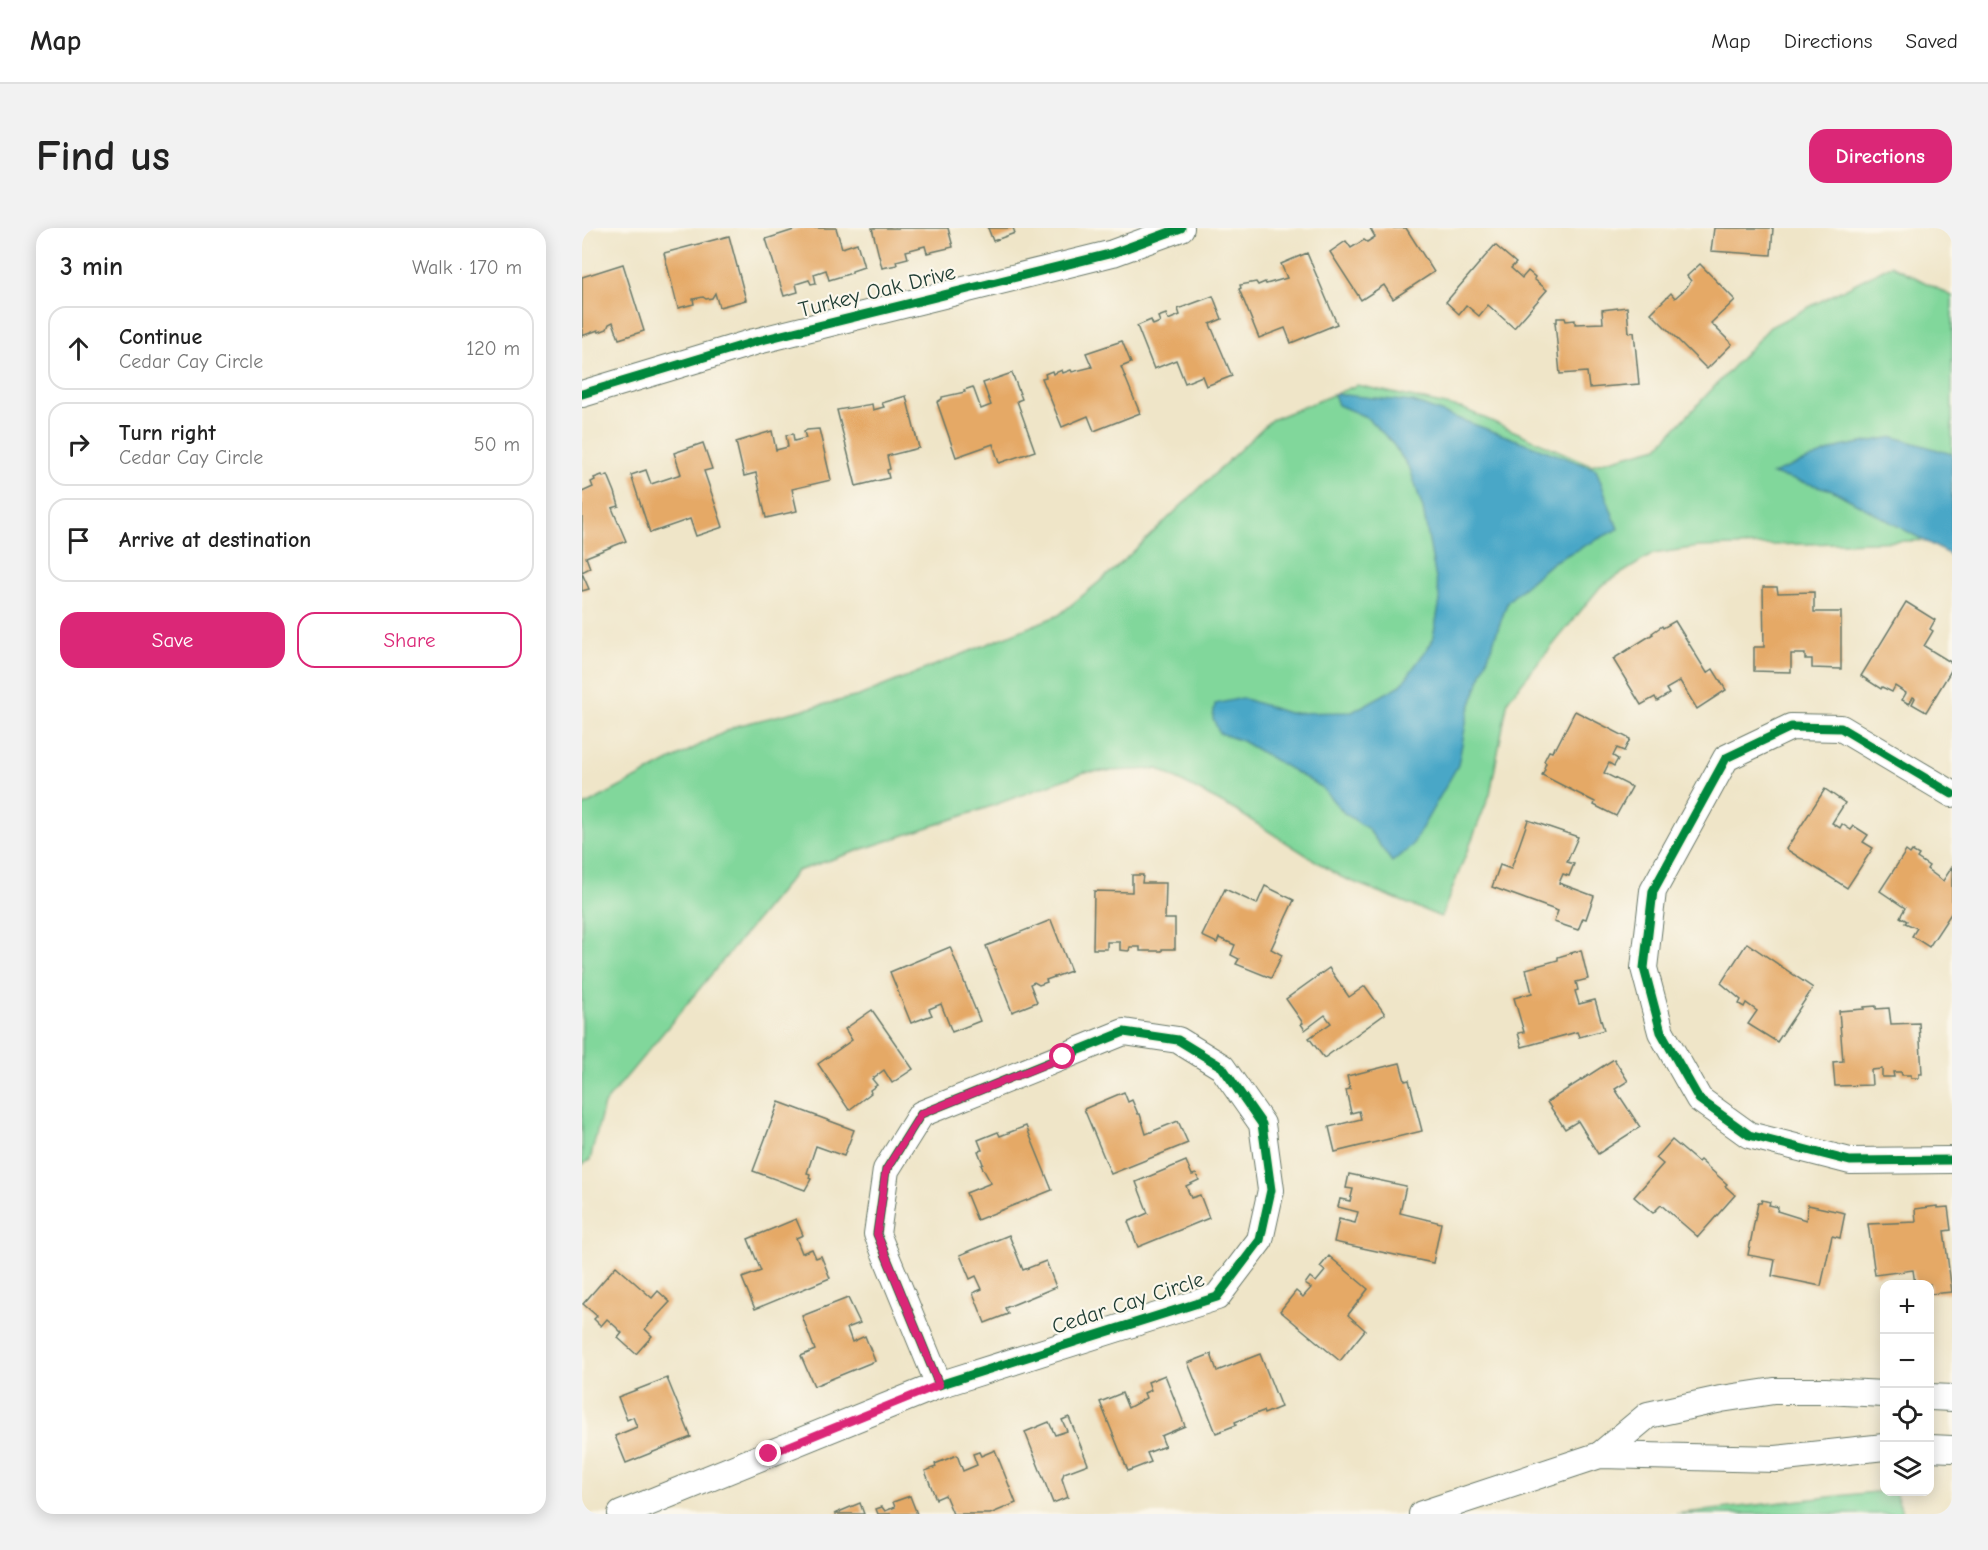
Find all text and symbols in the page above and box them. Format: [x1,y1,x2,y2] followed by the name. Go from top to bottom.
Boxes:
[30,25,81,57] text: Map
[1711,29,1751,53] text: Map
[1784,29,1873,53] text: Directions
[1906,29,1958,53] text: Saved
[1809,129,1952,183] button: Directions
[36,132,170,181] text: Find us
[60,252,123,282] text: 3 min
[412,256,522,279] text: Walk · 170 m
[796,259,958,323] street label: Turkey Oak Drive
[119,324,202,350] text: Continue
[62,332,95,365] icon: ahead
[466,337,520,360] text: 120 m
[119,350,263,373] text: Cedar Cay Circle
[119,420,216,446] text: Turn right
[62,428,95,461] icon: right
[474,433,520,456] text: 50 m
[119,446,263,469] text: Cedar Cay Circle
[62,524,95,557] icon: arrive
[119,527,311,553] text: Arrive at destination
[60,612,285,668] button: Save
[297,612,522,668] button: Share
[1049,1043,1075,1069] route start
[1049,1266,1207,1340] street label: Cedar Cay Circle
[1880,1280,1934,1496] map controls
[1880,1280,1934,1334] button: +
[1880,1334,1934,1388] button: −
[1880,1388,1934,1442] button: locate
[755,1440,781,1466] route end
[1880,1442,1934,1496] button: layers

